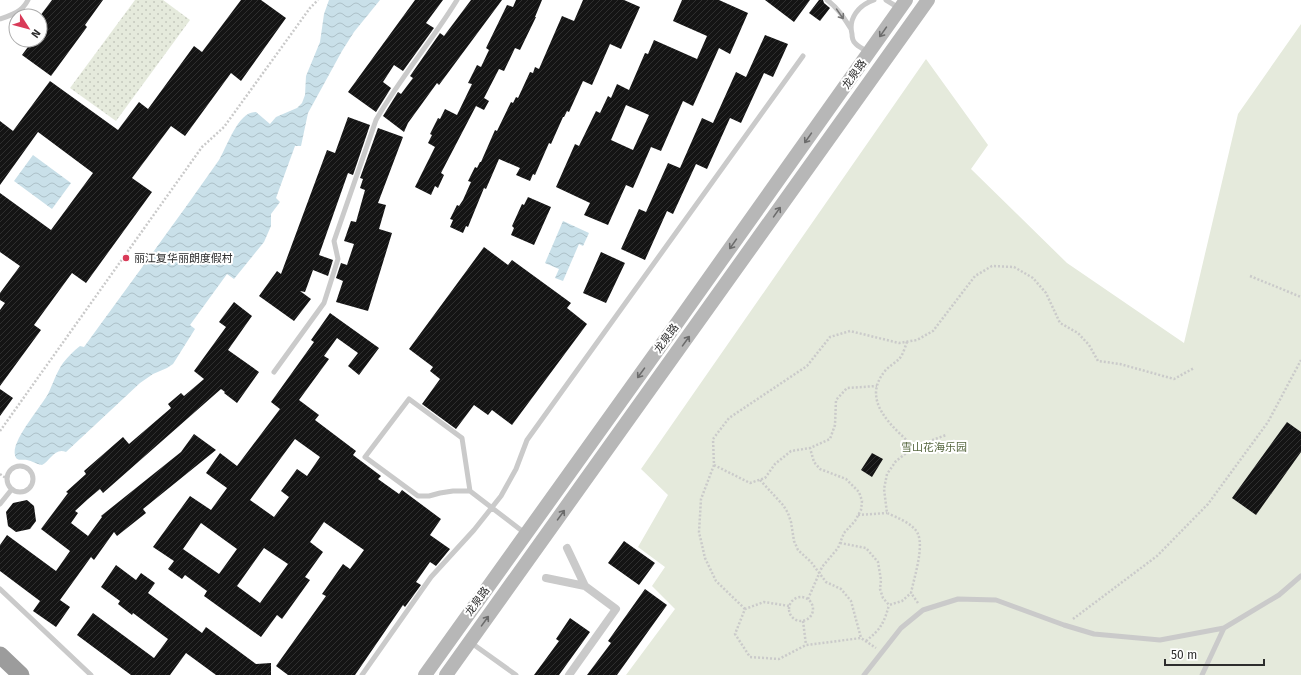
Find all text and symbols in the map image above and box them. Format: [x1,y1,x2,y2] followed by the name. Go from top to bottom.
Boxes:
[8,8,48,48] north arrow
[836,8,844,19] one-way arrow
[879,26,887,37] one-way arrow
[28,27,43,40] text: N
[840,57,869,92] street label: 龙泉路
[804,132,812,143] one-way arrow
[773,207,781,218] one-way arrow
[729,238,737,249] one-way arrow
[134,252,233,265] place label: 丽江复华丽朗度假村
[121,253,131,263] marker: 丽江复华丽朗度假村
[651,321,681,355] street label: 龙泉路
[681,336,690,347] one-way arrow
[637,367,645,378] one-way arrow
[901,441,967,454] park label: 雪山花海乐园
[557,510,565,521] one-way arrow
[462,584,492,618] street label: 龙泉路
[481,615,489,626] one-way arrow
[1165,641,1264,667] scale bar
[1171,648,1197,662] text: 50 m

